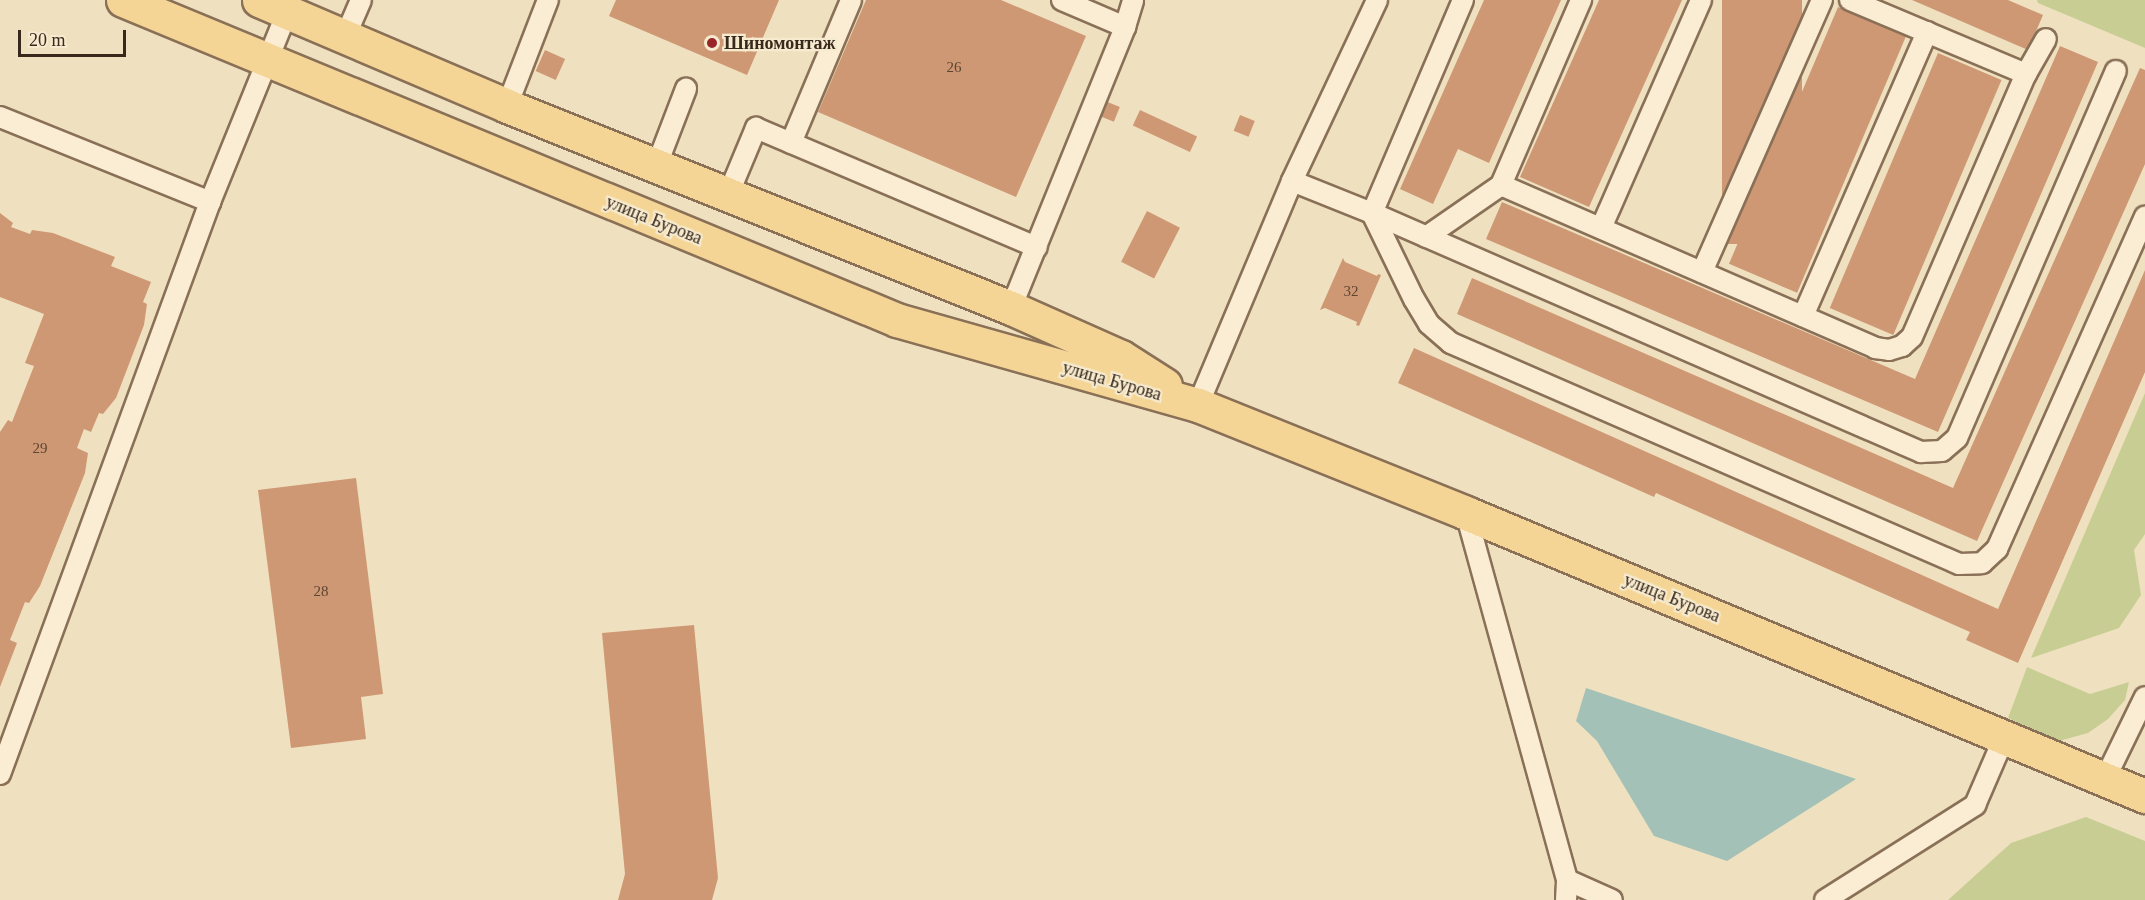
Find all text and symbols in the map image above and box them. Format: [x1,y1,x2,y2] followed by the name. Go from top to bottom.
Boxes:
[21,18,129,56] scale bar
[29,30,66,50] text: 20 m
[724,32,836,54] place label: Шиномонтаж
[705,36,719,50] marker: Шиномонтаж
[946,59,962,77] house number: 26
[603,191,705,249] street label: улица Бурова
[1344,283,1358,301] house number: 32
[1060,357,1164,405] street label: улица Бурова
[32,440,48,458] house number: 29
[1621,569,1723,627] street label: улица Бурова
[314,583,328,601] house number: 28

